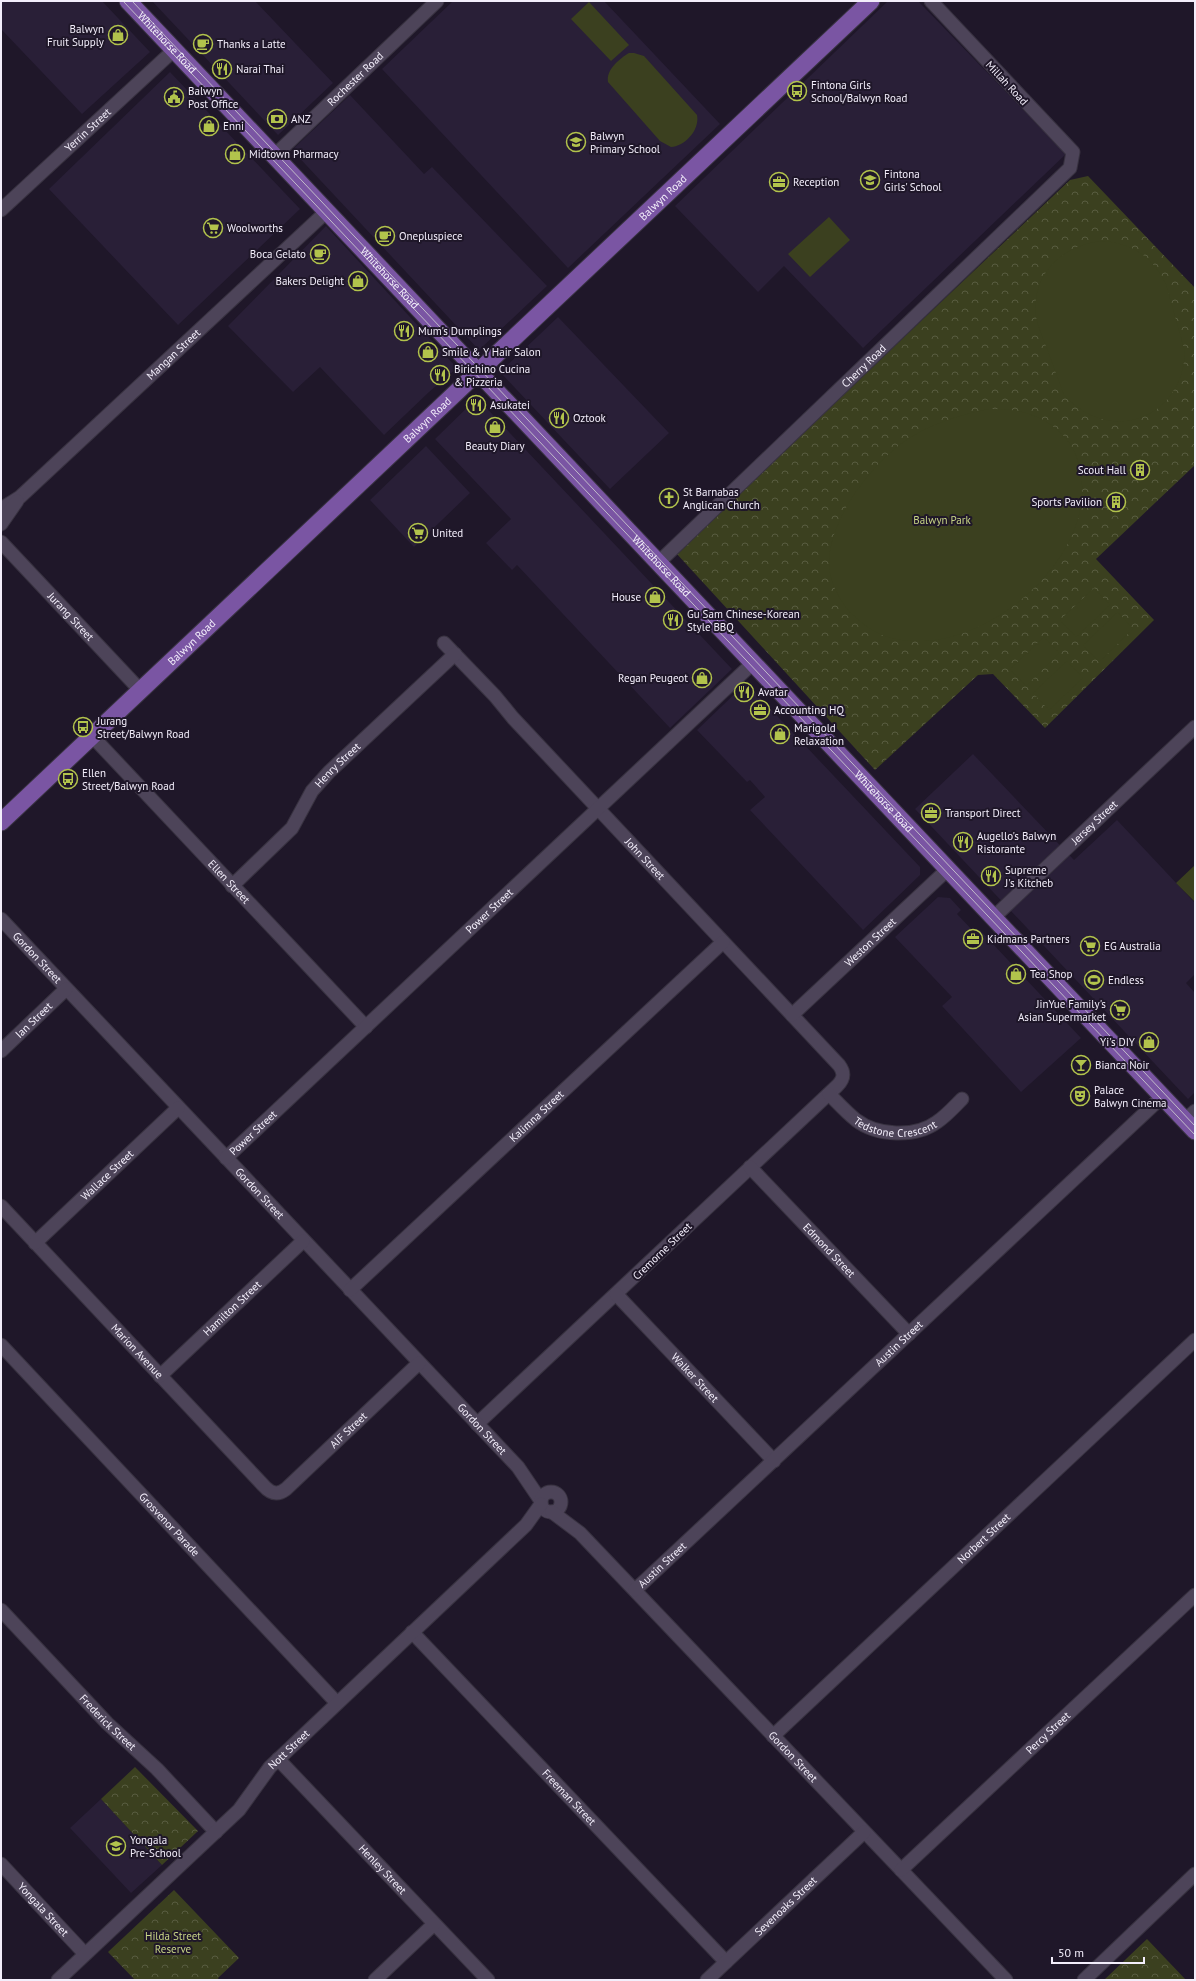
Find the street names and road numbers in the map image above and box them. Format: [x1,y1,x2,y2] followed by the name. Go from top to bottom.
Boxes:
[135,9,200,76] street label: Whitehorse Road
[324,49,386,109] street label: Rochester Road
[983,58,1031,108] street label: Millah Road
[61,105,114,155] street label: Yerrin Street
[636,171,690,223] street label: Balwyn Road
[357,244,422,312] street label: Whitehorse Road
[143,325,203,383] street label: Mangan Street
[839,341,889,390] street label: Cherry Road
[400,394,454,446] street label: Balwyn Road
[629,532,694,600] street label: Whitehorse Road
[44,588,97,644] street label: Jurang Street
[165,616,218,668] street label: Balwyn Road
[312,739,363,790] street label: Henry Street
[852,768,916,835] street label: Whitehorse Road
[1068,797,1120,848] street label: Jersey Street
[621,834,668,883] street label: John Street
[205,857,253,907] street label: Ellen Street
[462,885,516,936] street label: Power Street
[841,914,899,969] street label: Weston Street
[10,929,65,986] street label: Gordon Street
[12,999,55,1041] street label: Ian Street
[506,1087,567,1145] street label: Kalimna Street
[226,1107,280,1158] street label: Power Street
[851,1114,940,1140] street label: Tedstone Crescent
[78,1147,136,1203] street label: Wallace Street
[232,1165,287,1222] street label: Gordon Street
[630,1219,695,1283] street label: Cremorne Street
[800,1220,859,1281] street label: Edmond Street
[200,1277,264,1339] street label: Hamilton Street
[872,1317,926,1369] street label: Austin Street
[108,1321,167,1382] street label: Marion Avenue
[668,1350,722,1405] street label: Walker Street
[455,1400,510,1458] street label: Gordon Street
[327,1409,370,1451] street label: AIF Street
[136,1490,203,1560] street label: Grosvenor Parade
[954,1510,1013,1566] street label: Norbert Street
[635,1539,689,1591] street label: Austin Street
[77,1691,139,1754] street label: Frederick Street
[1023,1708,1073,1757] street label: Percy Street
[265,1726,312,1772] street label: Nott Street
[766,1728,821,1785] street label: Gordon Street
[539,1766,599,1828] street label: Freeman Street
[356,1841,410,1897] street label: Henley Street
[752,1873,820,1939] street label: Sevenoaks Street
[15,1880,72,1939] street label: Yongala Street

